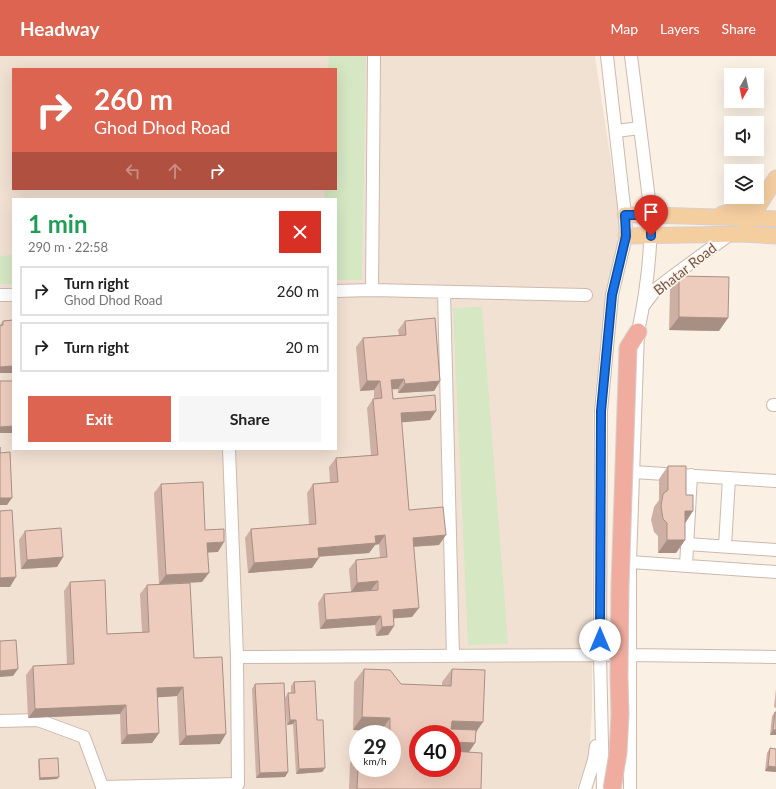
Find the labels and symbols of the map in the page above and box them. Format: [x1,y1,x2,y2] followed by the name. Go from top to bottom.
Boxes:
[724,68,764,108] north arrow
[634,195,668,236] pin
[650,239,719,298] street label: Bhatar Road
[579,619,621,661] position arrow
[409,725,461,777] speed limit sign: 40

